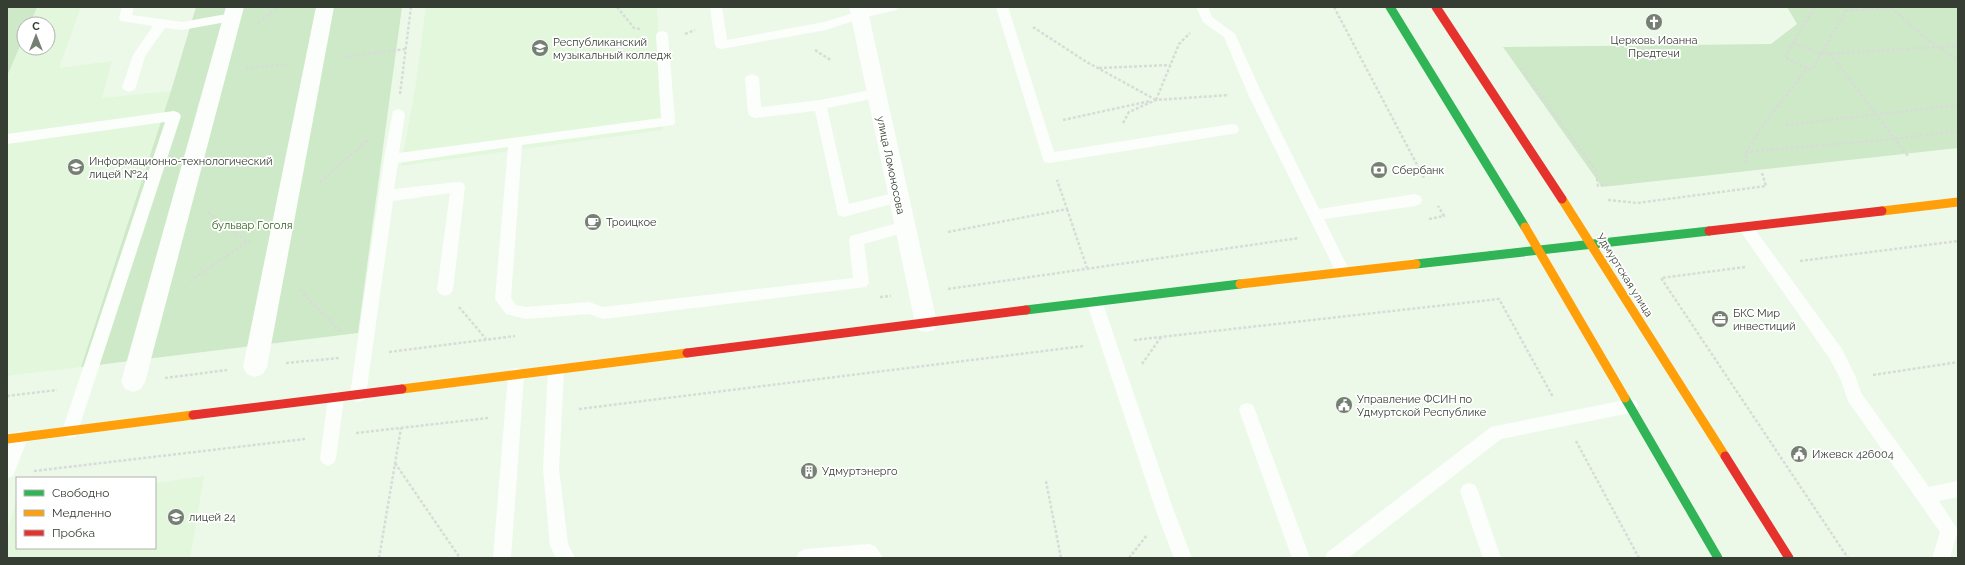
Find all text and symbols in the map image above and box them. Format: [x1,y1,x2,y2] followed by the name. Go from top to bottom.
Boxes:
[1644,12,1664,32] church icon: Церковь Иоанна Предтечи
[16,16,56,56] north arrow
[32,20,40,33] text: С
[1610,34,1698,60] place label: Церковь Иоанна Предтечи
[553,36,672,62] place label: Республиканский музыкальный колледж
[530,38,550,58] school or university icon: Республиканский музыкальный колледж
[874,115,907,215] street label: улица Ломоносова
[89,155,272,181] place label: Информационно-технологический лицей №24
[66,157,86,177] school or university icon: Информационно-технологический лицей №24
[1369,160,1389,180] bank icon: Сбербанк
[1392,164,1445,177] place label: Сбербанк
[583,212,603,232] cafe icon: Троицкое
[606,216,657,229] place label: Троицкое
[212,219,292,232] park label: бульвар Гоголя
[1594,231,1656,319] street label: Удмуртская улица
[1733,307,1796,333] place label: БКС Мир инвестиций
[1710,309,1730,329] office icon: БКС Мир инвестиций
[1357,393,1487,419] place label: Управление ФСИН по Удмуртской Республике
[1334,395,1354,415] public building icon: Управление ФСИН по Удмуртской Республике
[1789,444,1809,464] public building icon: Ижевск 426004
[1812,448,1894,461] place label: Ижевск 426004
[799,461,819,481] building icon: Удмуртэнерго
[822,465,898,478] place label: Удмуртэнерго
[16,477,156,549] legend
[52,486,109,500] text: Свободно
[52,506,111,520] text: Медленно
[166,507,186,527] school or university icon: лицей 24
[189,511,236,524] place label: лицей 24
[52,526,95,540] text: Пробка

